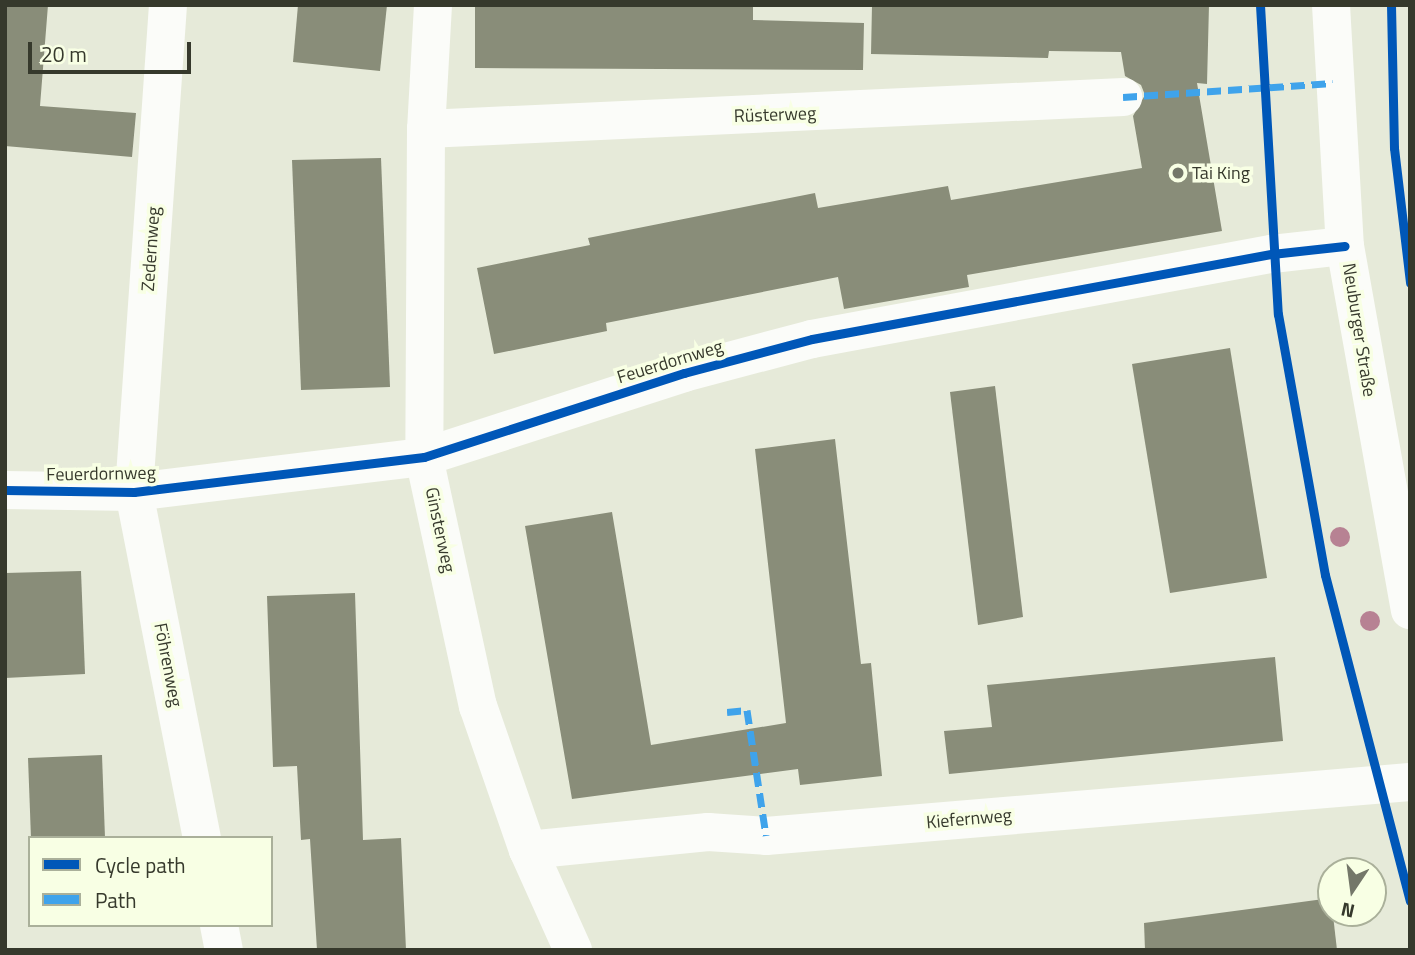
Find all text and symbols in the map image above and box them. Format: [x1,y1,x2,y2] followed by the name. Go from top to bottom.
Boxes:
[32,28,194,72] scale bar
[41,38,87,70] text: 20 m
[733,103,817,127] street label: Rüsterweg
[1192,162,1250,184] place label: Tai King
[1170,165,1186,181] marker: Tai King
[137,206,165,292] street label: Zedernweg
[1338,262,1380,398] street label: Neuburger Straße
[614,336,726,388] street label: Feuerdornweg
[46,462,156,486] street label: Feuerdornweg
[420,485,460,575] street label: Ginsterweg
[149,621,187,709] street label: Föhrenweg
[925,804,1013,834] street label: Kiefernweg
[28,836,273,927] legend
[95,849,186,881] text: Cycle path
[1317,857,1387,927] north arrow
[95,884,137,916] text: Path
[1338,895,1357,927] text: N

